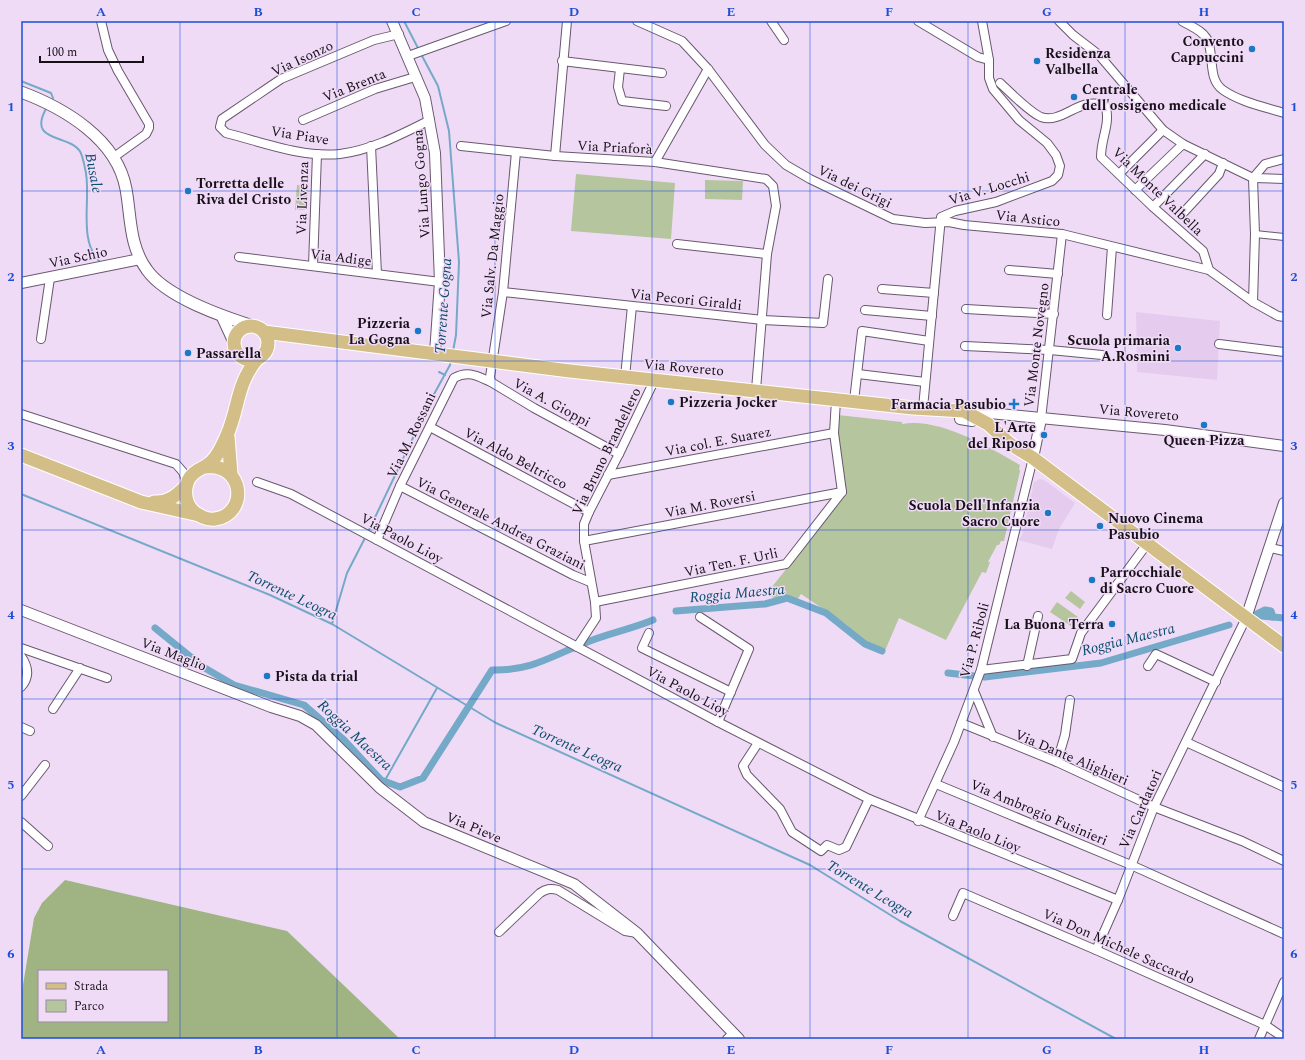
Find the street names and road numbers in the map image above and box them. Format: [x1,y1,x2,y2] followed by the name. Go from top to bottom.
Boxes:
[268,35,337,82] street label: Via Isonzo
[319,63,389,108] street label: Via Brenta
[269,121,331,150] street label: Via Piave
[407,129,436,239] street label: Via Lungo Gogna
[577,135,653,160] street label: Via Priaforà
[1107,142,1208,241] street label: Via Monte Valbella
[814,159,895,213] street label: Via dei Grigi
[291,161,314,235] street label: Via Livenza
[946,166,1032,211] street label: Via V. Locchi
[476,193,509,319] street label: Via Salv. Da Maggio
[995,205,1061,232] street label: Via Astico
[47,241,109,274] street label: Via Schio
[309,243,373,272] street label: Via Adige
[1018,282,1055,408] street label: Via Monte Novegno
[629,283,743,316] street label: Via Pecori Giraldi
[643,354,725,381] street label: Via Rovereto
[509,373,594,432] street label: Via A. Gioppi
[566,384,646,519] street label: Via Bruno Brandellero
[381,389,441,482] street label: Via M. Rossani
[1098,399,1180,426] street label: Via Rovereto
[663,421,773,462] street label: Via col. E. Suarez
[460,422,571,495] street label: Via Aldo Beltricco
[413,472,589,575] street label: Via Generale Andrea Graziani
[663,485,757,524] street label: Via M. Roversi
[357,508,448,570] street label: Via Paolo Lioy
[682,542,780,583] street label: Via Ten. F. Urli
[954,600,995,680] street label: Via P. Riboli
[138,632,210,677] street label: Via Maglio
[643,661,734,723] street label: Via Paolo Lioy
[1012,724,1132,791] street label: Via Dante Alighieri
[1114,766,1167,852] street label: Via Cardatori
[967,774,1111,851] street label: Via Ambrogio Fusinieri
[932,805,1025,859] street label: Via Paolo Lioy
[443,806,505,849] street label: Via Pieve
[1039,903,1198,990] street label: Via Don Michele Saccardo

